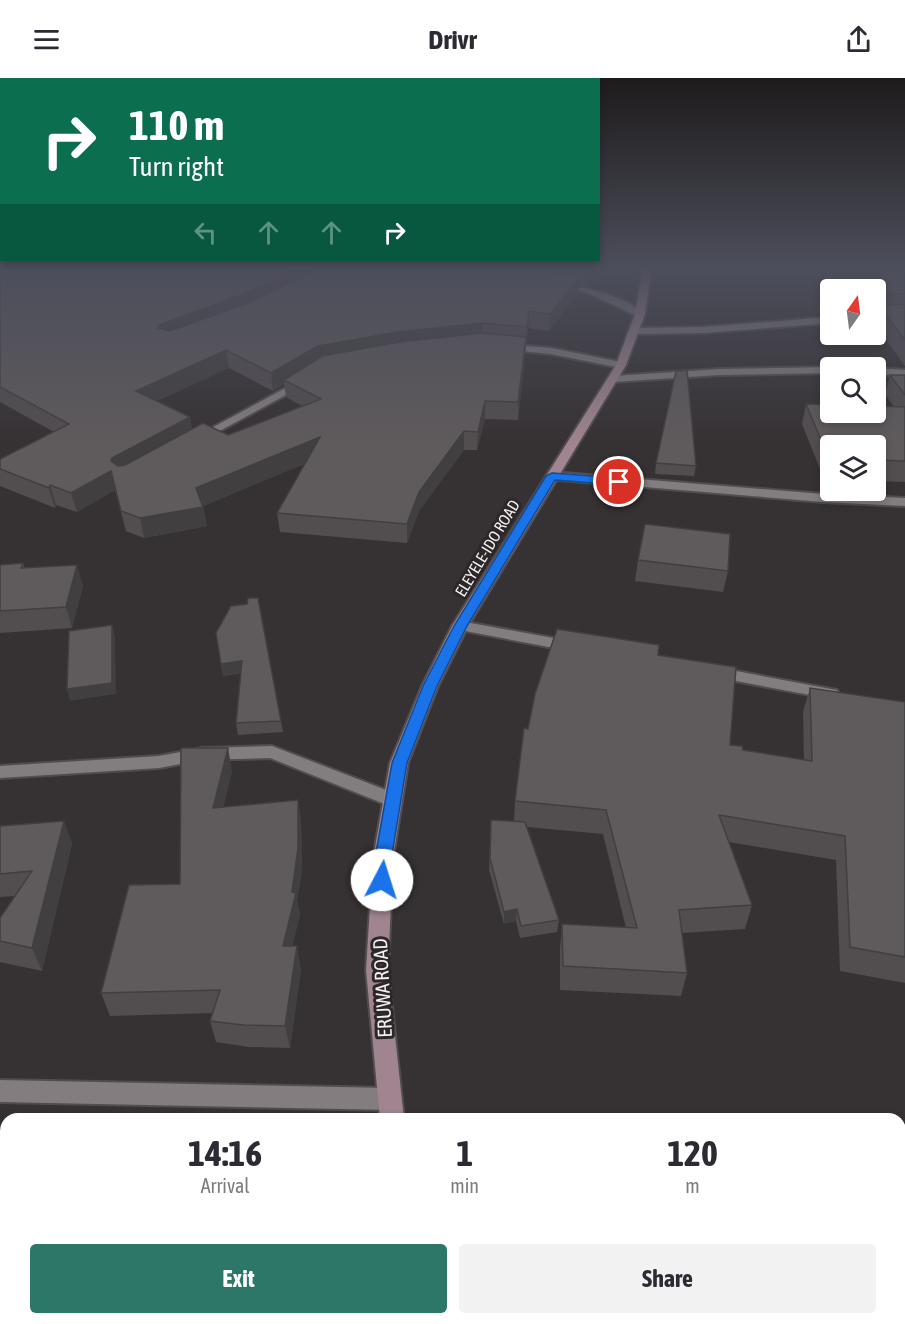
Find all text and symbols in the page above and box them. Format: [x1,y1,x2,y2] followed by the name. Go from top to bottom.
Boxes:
[30,23,63,56] icon: menu
[842,23,875,56] icon: share
[428,24,477,55] text: Drivr
[129,101,224,149] text: 110 m
[30,102,108,180] icon: right
[129,151,224,182] text: Turn right
[189,216,222,249] icon: left
[252,216,285,249] icon: ahead
[315,216,348,249] icon: ahead
[378,216,411,249] icon: right
[820,279,886,345] north arrow
[820,279,886,501] map controls
[820,357,886,423] button: search
[820,435,886,501] button: layers
[593,456,644,507] pin
[602,465,635,498] icon: arrive
[451,496,523,599] street label: ELEYELE-IDO ROAD
[350,848,414,912] position arrow
[368,938,396,1038] street label: ERUWA ROAD
[188,1132,262,1174] text: 14:16
[456,1132,473,1174] text: 1
[667,1132,718,1174] text: 120
[201,1174,250,1197] text: Arrival
[450,1174,479,1197] text: min
[685,1174,700,1197] text: m
[30,1244,447,1313] button: Exit
[459,1244,876,1313] button: Share

